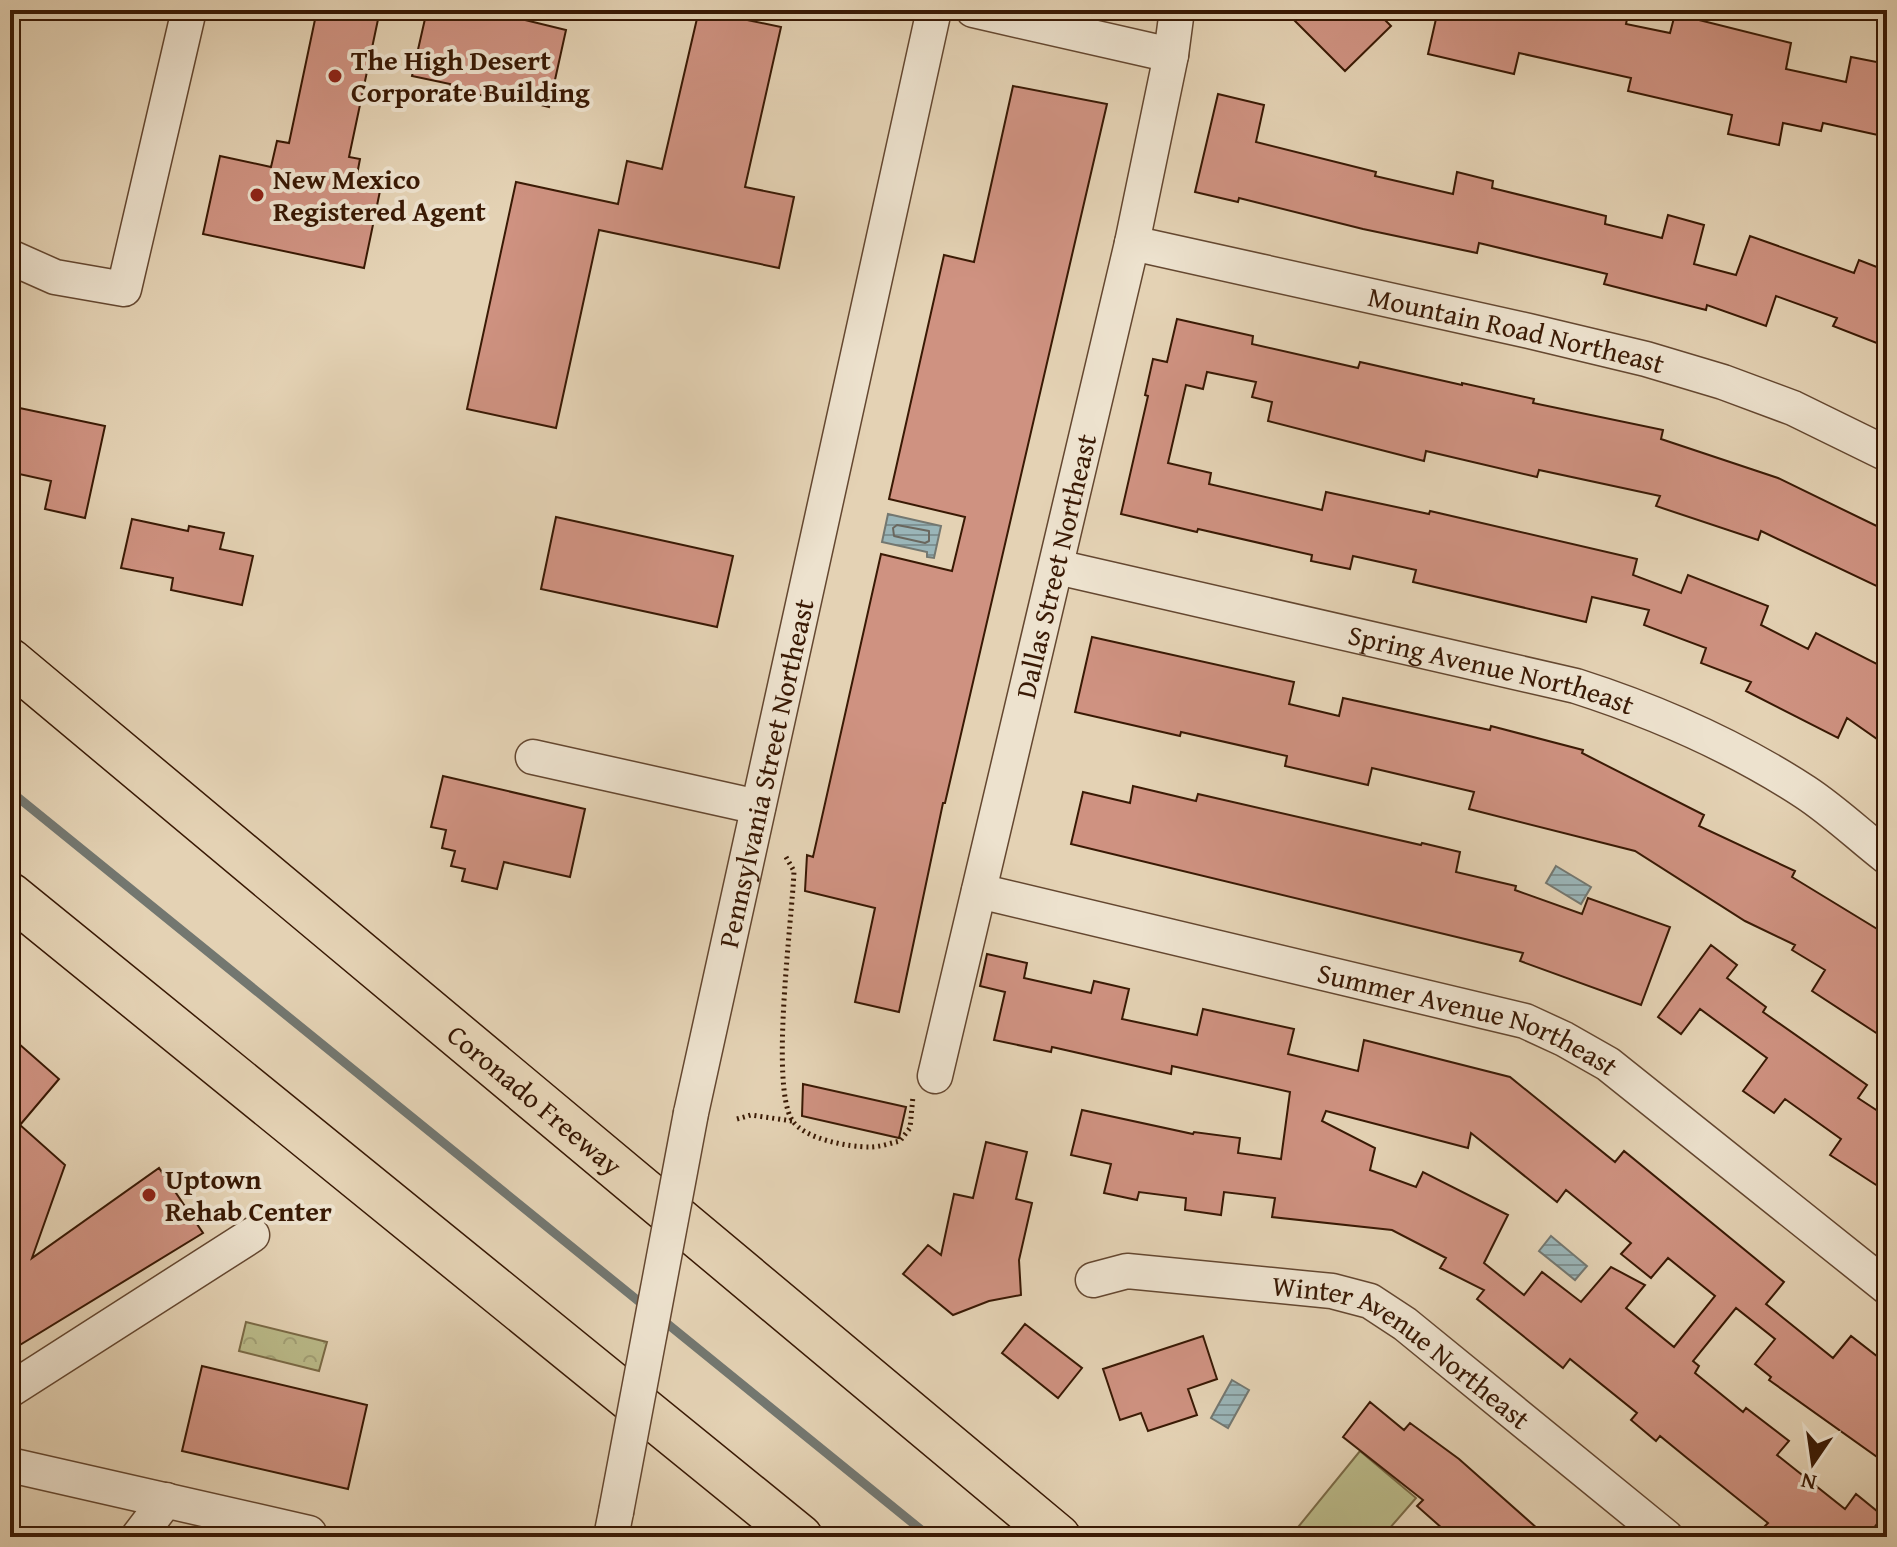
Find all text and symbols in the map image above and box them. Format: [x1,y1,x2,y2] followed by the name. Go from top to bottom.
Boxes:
[351,39,590,112] place label: The High Desert Corporate Building
[326,67,344,85] marker: The High Desert Corporate Building
[273,158,486,231] place label: New Mexico Registered Agent
[248,186,266,204] marker: New Mexico Registered Agent
[1364,275,1670,384] street label: Mountain Road Northeast
[1004,429,1106,702] street label: Dallas Street Northeast
[707,594,824,952] street label: Pennsylvania Street Northeast
[1344,613,1640,725] street label: Spring Avenue Northeast
[1313,951,1628,1085] street label: Summer Avenue Northeast
[439,1014,632,1185] street label: Coronado Freeway
[165,1158,332,1231] place label: Uptown Rehab Center
[140,1186,158,1204] marker: Uptown Rehab Center
[1270,1264,1540,1439] street label: Winter Avenue Northeast
[1773,1423,1853,1503] north arrow
[1797,1465,1819,1500] text: N

